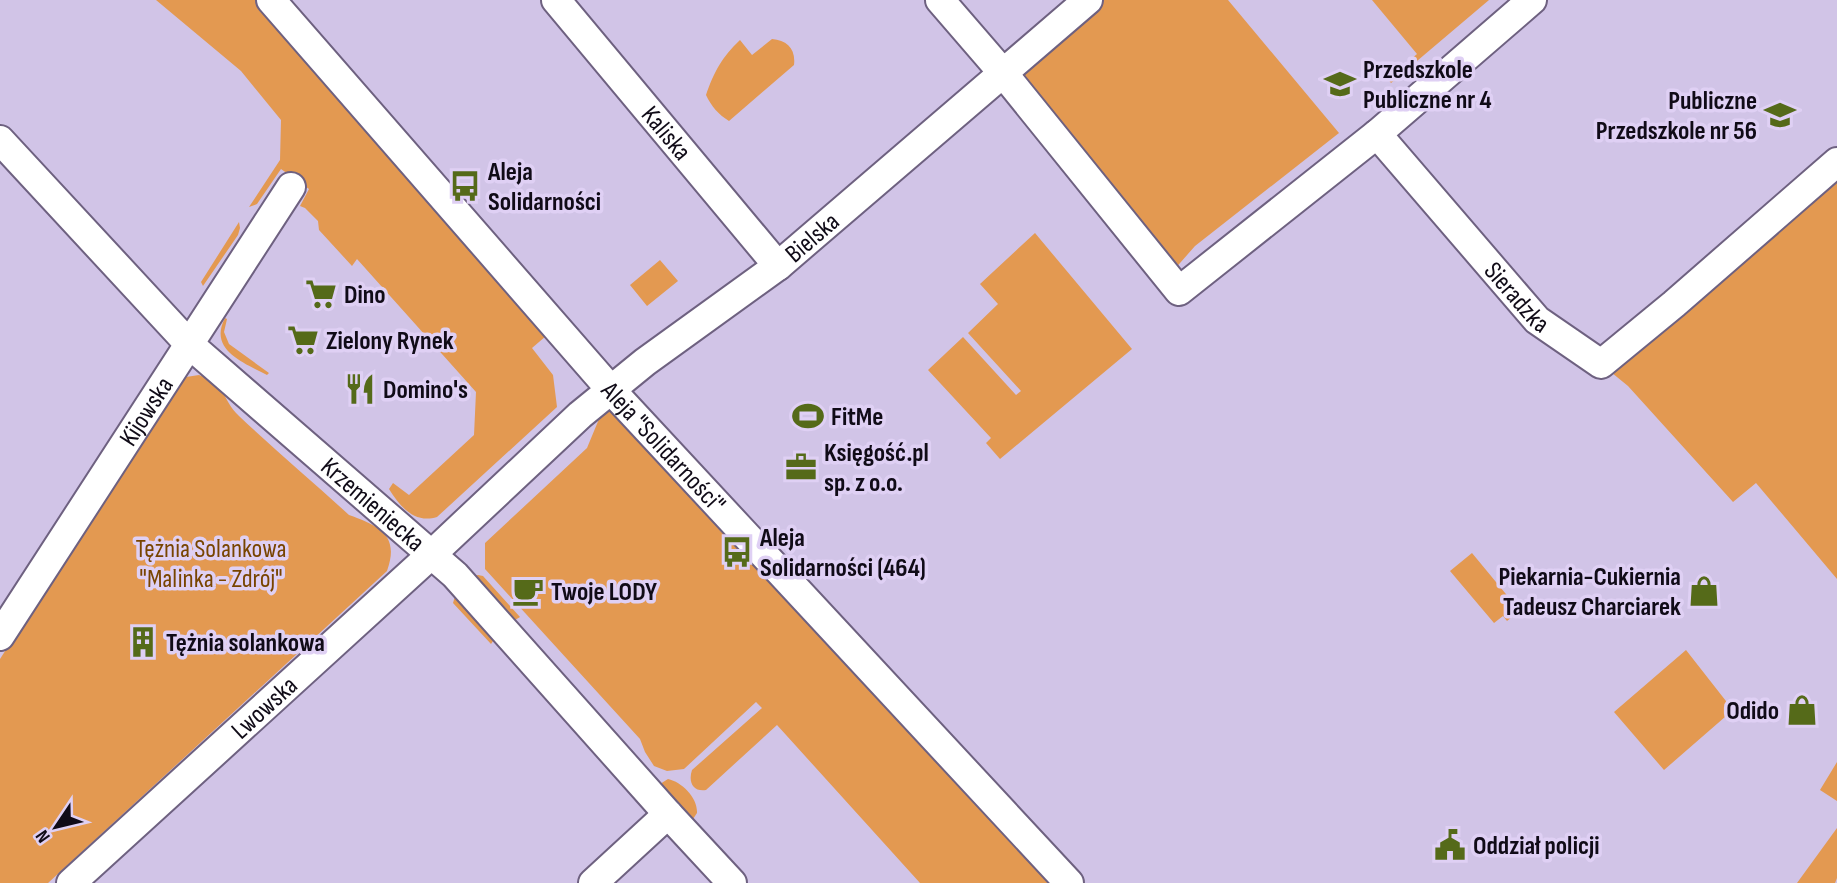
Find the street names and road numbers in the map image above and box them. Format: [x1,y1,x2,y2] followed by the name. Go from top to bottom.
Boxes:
[634,100,697,167] street label: Kaliska
[780,206,846,270] street label: Bielska
[1477,256,1554,341] street label: Sieradzka
[113,372,181,452] street label: Kijowska
[593,375,731,520] street label: Aleja "Solidarności"
[314,452,430,559] street label: Krzemieniecka
[226,670,304,746] street label: Lwowska

